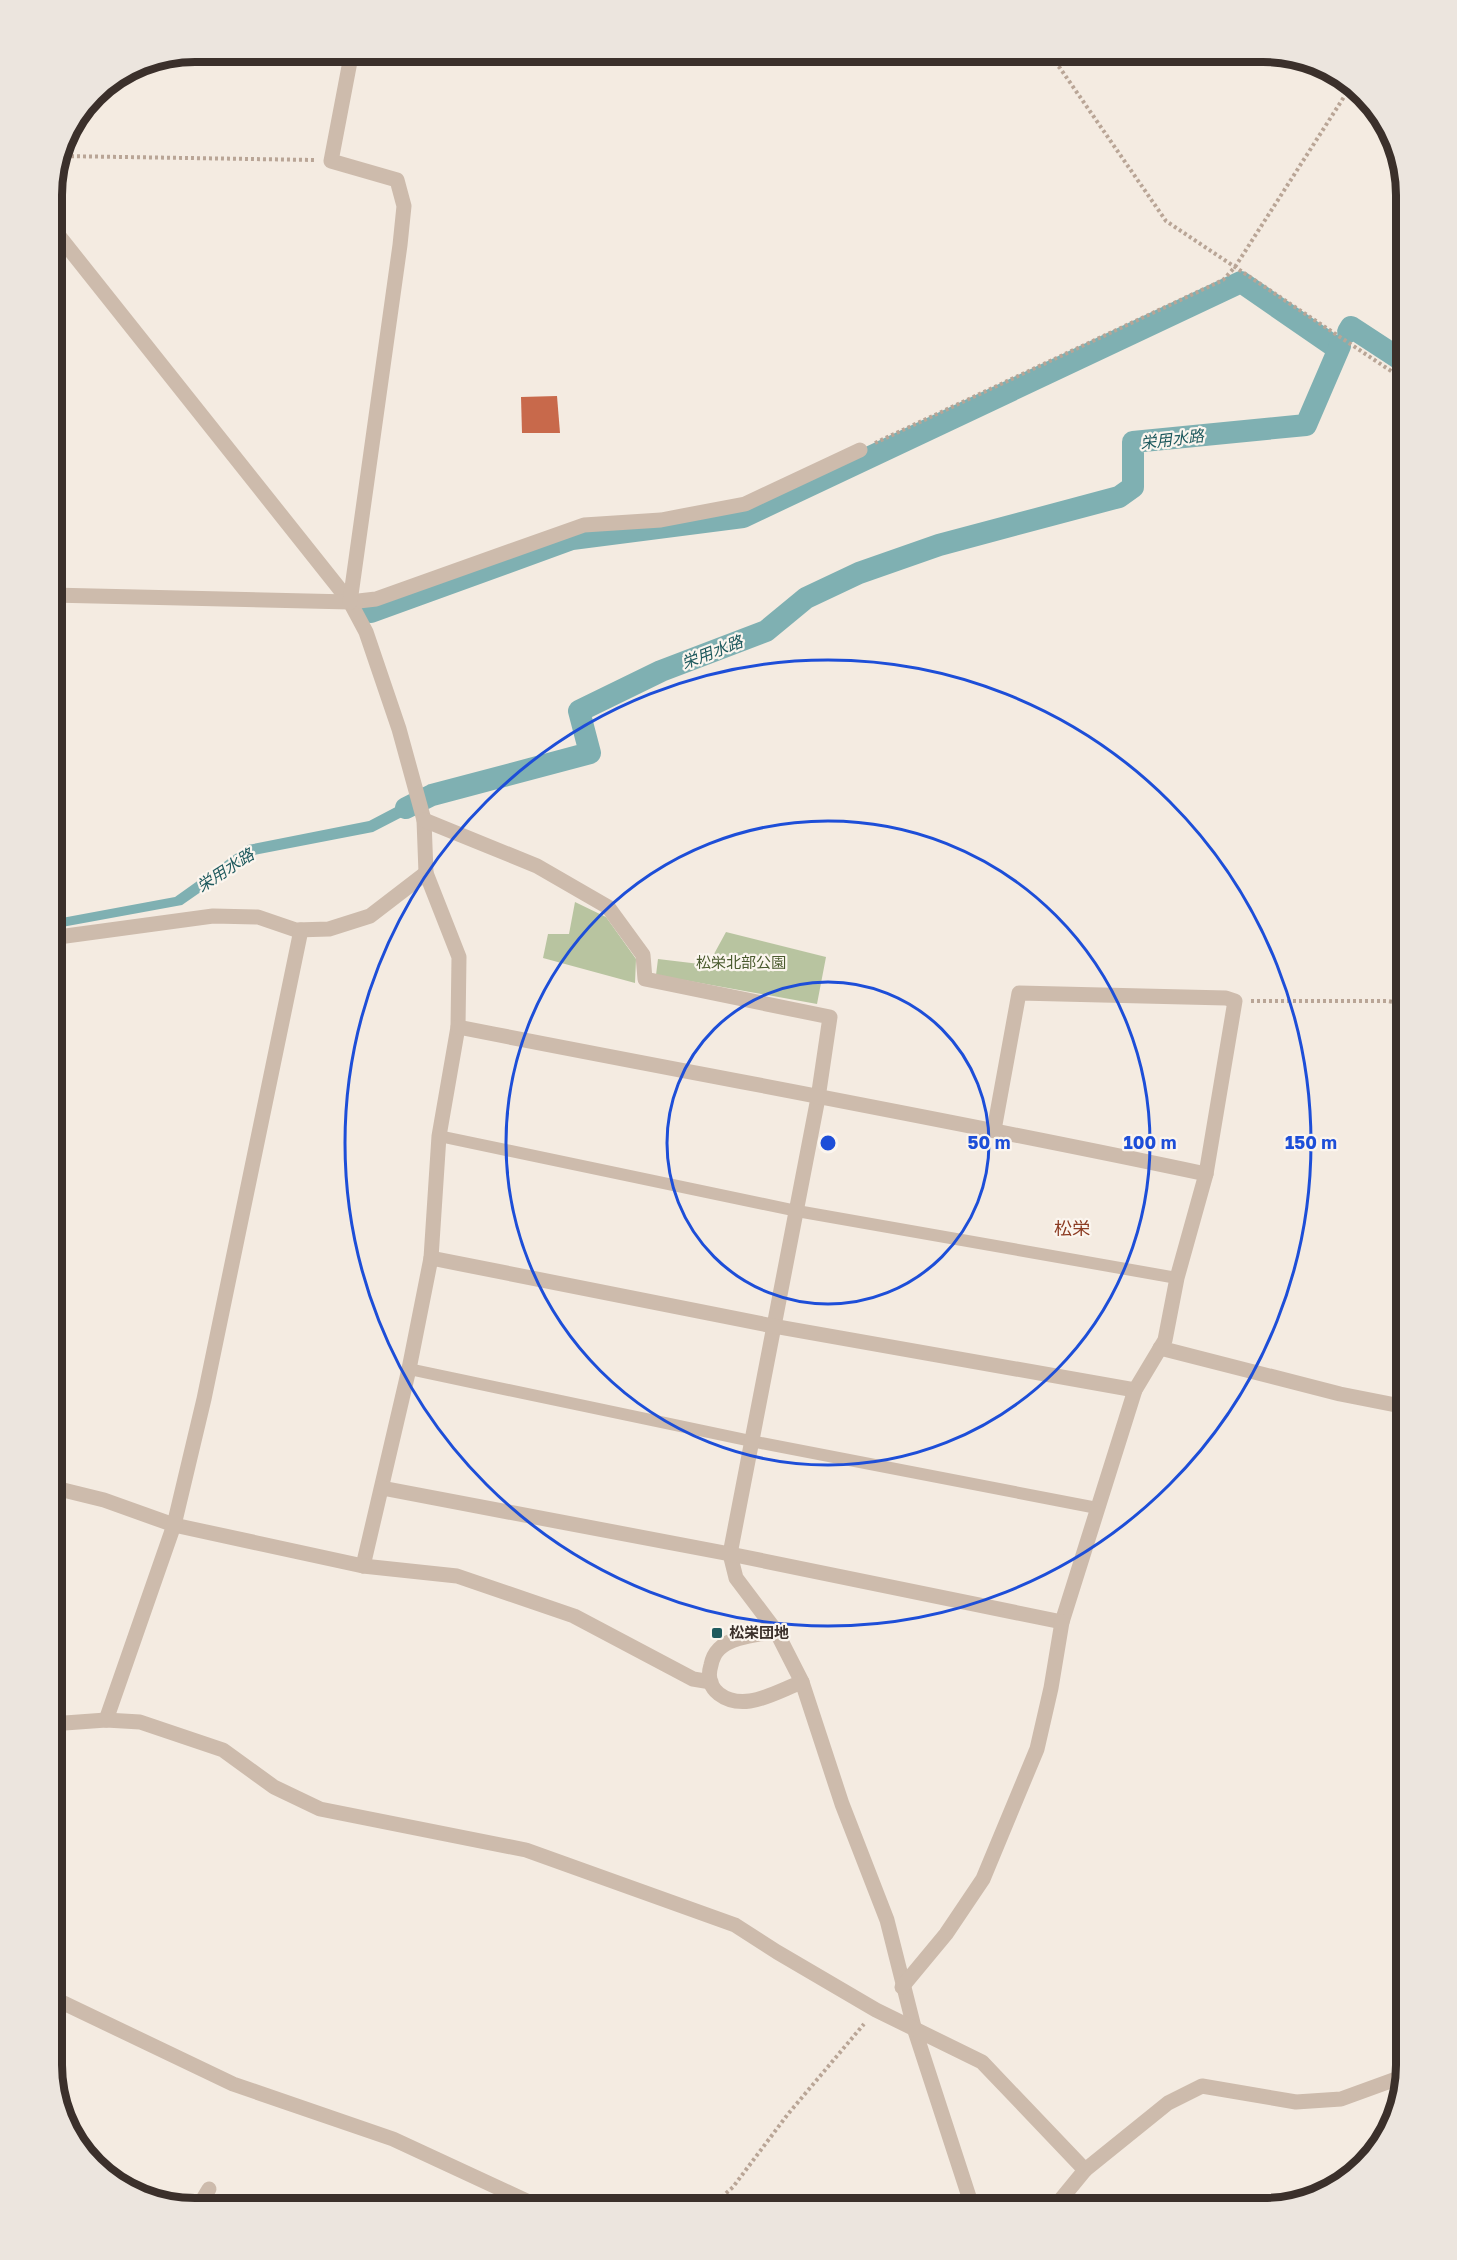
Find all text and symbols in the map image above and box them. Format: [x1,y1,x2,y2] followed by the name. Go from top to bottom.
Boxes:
[1139,425,1207,453] water label: 栄用水路
[679,630,747,673] water label: 栄用水路
[193,843,259,896] water label: 栄用水路
[696,953,786,971] park label: 松栄北部公園
[968,1131,1010,1153] text: 50 m
[1124,1131,1176,1153] text: 100 m
[1285,1131,1337,1153] text: 150 m
[818,1133,838,1153] centre of rings
[1054,1217,1090,1239] district label: 松栄
[729,1623,789,1641] place label: 松栄団地
[710,1626,724,1640] marker: 松栄団地

